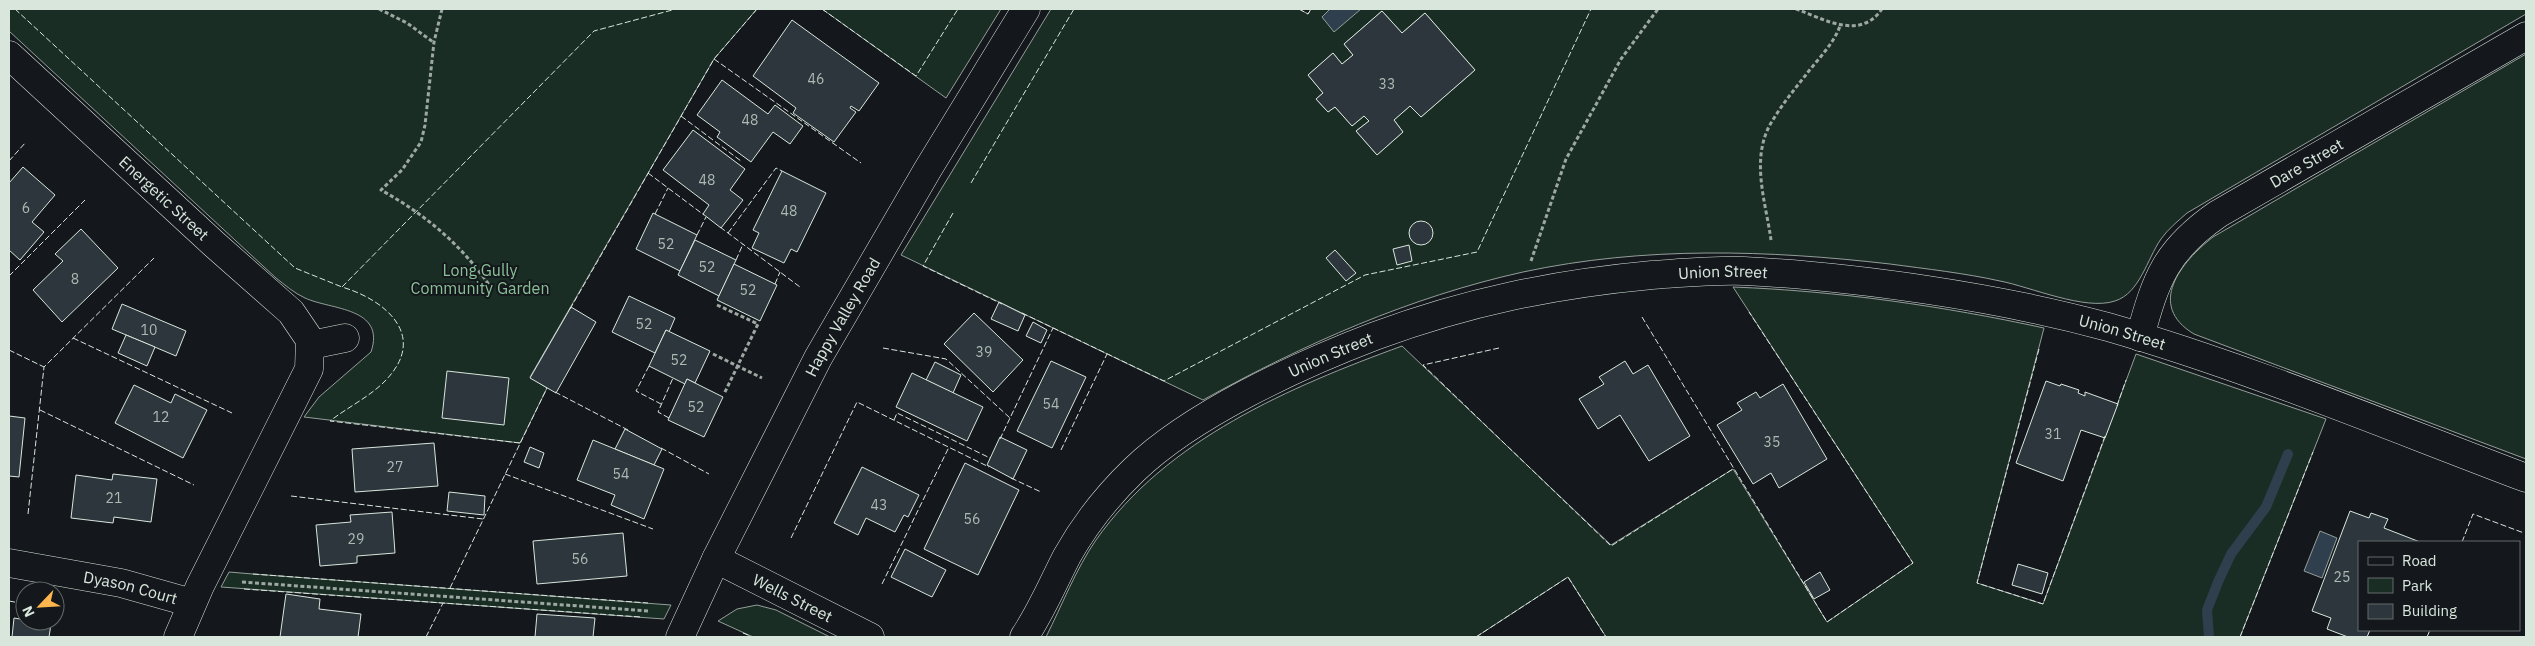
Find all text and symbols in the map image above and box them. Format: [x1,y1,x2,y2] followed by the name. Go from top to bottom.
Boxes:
[808,70,824,88] house number: 46
[1379,75,1395,93] house number: 33
[742,111,758,129] house number: 48
[2266,134,2347,192] street label: Dare Street
[115,152,213,244] street label: Energetic Street
[699,171,715,189] house number: 48
[22,199,30,217] house number: 6
[781,202,797,220] house number: 48
[658,235,674,253] house number: 52
[800,254,884,380] street label: Happy Valley Road
[699,258,715,276] house number: 52
[411,260,549,298] park label: Long Gully Community Garden
[1677,261,1768,283] street label: Union Street
[71,270,79,288] house number: 8
[740,281,756,299] house number: 52
[2077,310,2168,354] street label: Union Street
[636,315,652,333] house number: 52
[141,321,157,339] house number: 10
[1285,328,1375,381] street label: Union Street
[976,343,992,361] house number: 39
[671,351,687,369] house number: 52
[1043,395,1059,413] house number: 54
[688,398,704,416] house number: 52
[153,408,169,426] house number: 12
[2045,425,2061,443] house number: 31
[1764,433,1780,451] house number: 35
[387,458,403,476] house number: 27
[613,465,629,483] house number: 54
[106,489,122,507] house number: 21
[871,496,887,514] house number: 43
[964,510,980,528] house number: 56
[348,530,364,548] house number: 29
[2358,541,2520,631] legend
[572,550,588,568] house number: 56
[2402,551,2437,570] text: Road
[82,566,180,608] street label: Dyason Court
[2334,568,2350,586] house number: 25
[749,569,836,626] street label: Wells Street
[2402,576,2432,595] text: Park
[15,581,65,631] north arrow
[2402,601,2457,620] text: Building
[18,603,39,620] text: N

